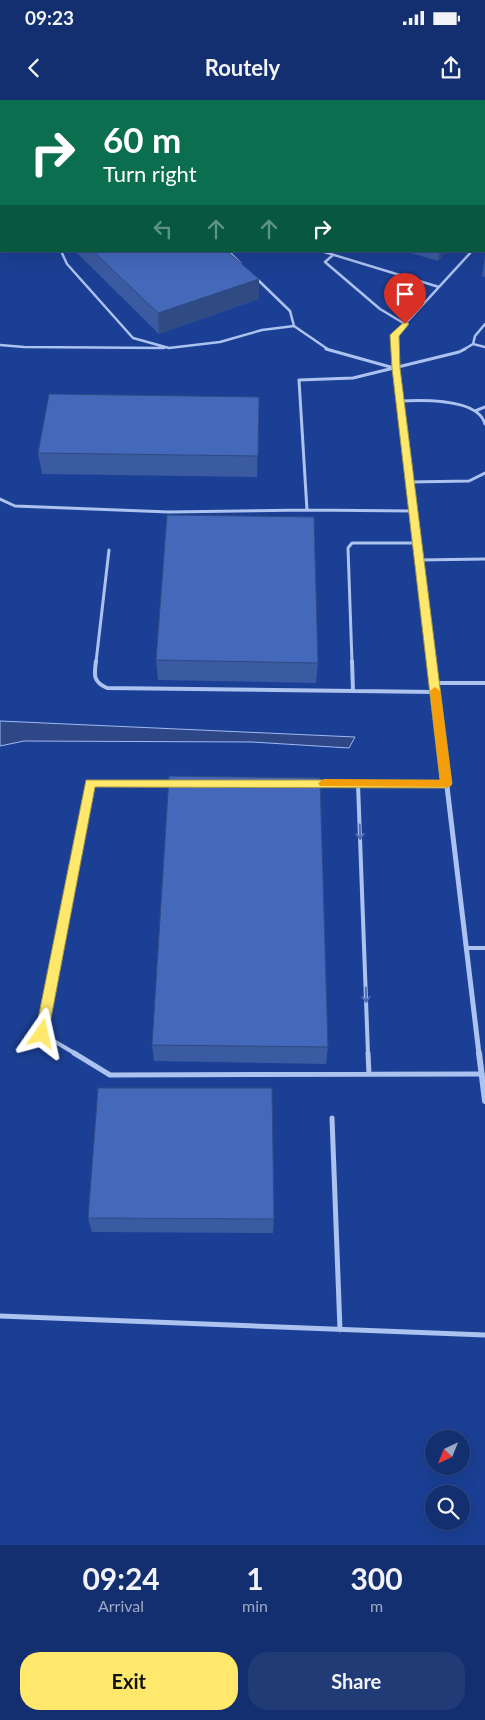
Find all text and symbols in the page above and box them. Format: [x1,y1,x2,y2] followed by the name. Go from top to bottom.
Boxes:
[25,6,74,29] text: 09:23
[20,54,48,82] icon: back
[205,54,280,81] text: Routely
[437,54,465,82] icon: share
[103,118,181,160] text: 60 m
[20,120,85,185] icon: right
[103,160,197,187] text: Turn right
[149,215,177,243] icon: left
[202,215,230,243] icon: ahead
[255,215,283,243] icon: ahead
[308,215,336,243] icon: right
[384,273,426,324] pin
[391,280,419,308] icon: arrive
[355,824,364,840] one-way arrow
[362,986,371,1002] one-way arrow
[15,1007,67,1059] position arrow
[425,1430,470,1475] north arrow
[425,1430,470,1530] map controls
[425,1485,470,1530] button: search
[82,1560,160,1596] text: 09:24
[246,1560,264,1596] text: 1
[350,1560,403,1596] text: 300
[98,1596,144,1615] text: Arrival
[242,1596,268,1615] text: min
[370,1596,383,1615] text: m
[20,1652,238,1710] button: Exit
[248,1652,465,1710] button: Share

